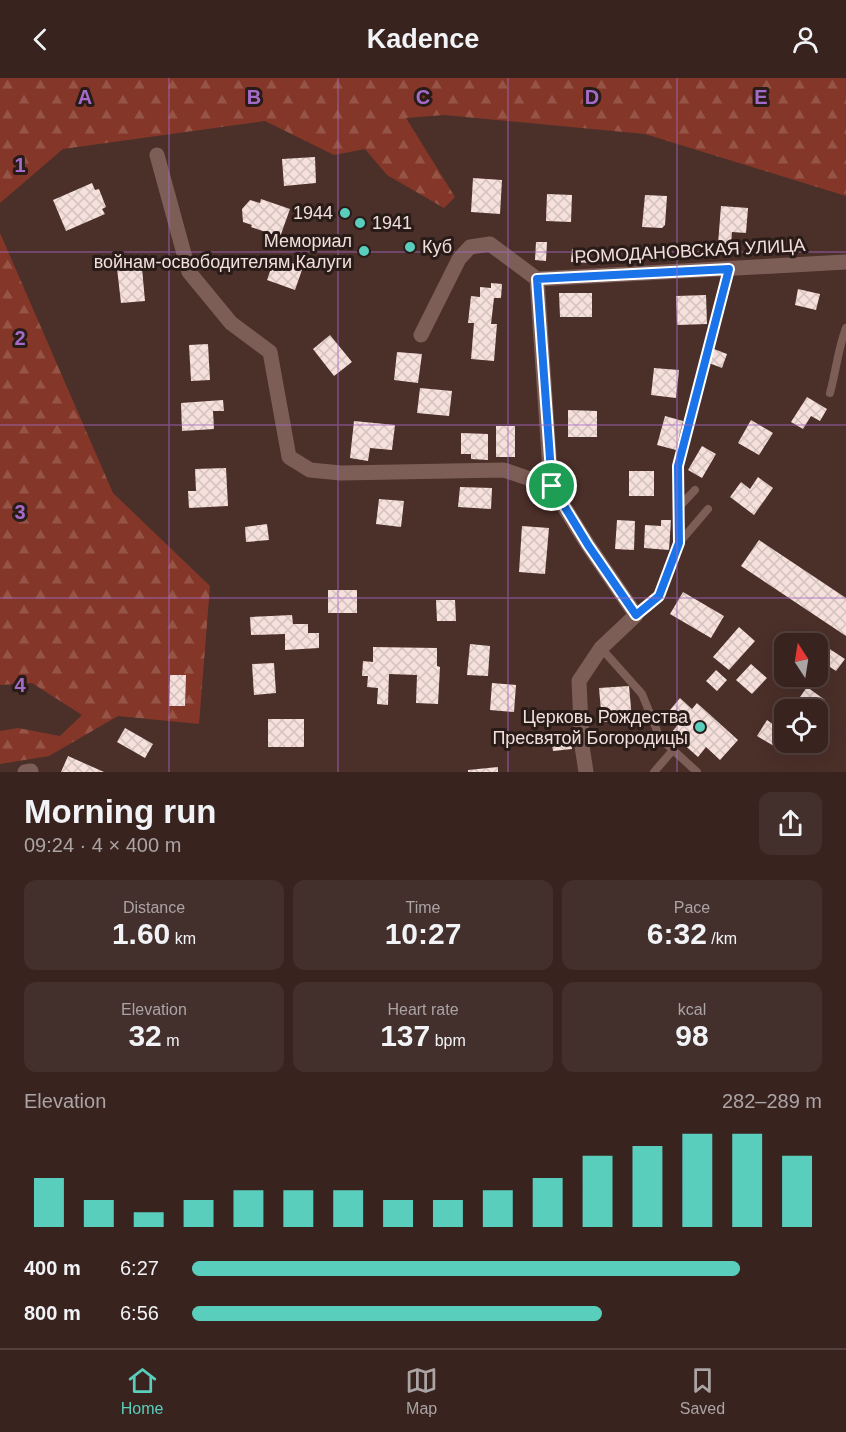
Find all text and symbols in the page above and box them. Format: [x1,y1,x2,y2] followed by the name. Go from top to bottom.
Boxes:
[24,23,57,56] icon: back
[789,23,822,56] icon: person
[367,24,479,54] text: Kadence
[78,86,92,108] text: A
[247,86,261,108] text: B
[416,86,430,108] text: C
[585,86,599,108] text: D
[754,86,768,108] text: E
[14,154,26,176] text: 1
[293,203,333,223] place label: 1944
[338,206,352,220] marker: 1944
[372,213,412,233] place label: 1941
[353,216,367,230] marker: 1941
[94,231,352,272] place label: Мемориал войнам-освободителям Калуги
[574,235,806,267] street label: РОМОДАНОВСКАЯ УЛИЦА
[422,237,452,257] place label: Куб
[403,240,417,254] marker: Куб
[357,244,371,258] marker: Мемориал войнам-освободителям Калуги
[14,327,26,349] text: 2
[526,460,577,511] pin
[535,469,568,502] icon: arrive
[14,501,26,523] text: 3
[774,633,828,687] north arrow
[774,633,828,753] map controls
[14,674,26,696] text: 4
[774,699,828,753] button: locate
[492,707,689,748] place label: Церковь Рождества Пресвятой Богородицы
[693,720,707,734] marker: Церковь Рождества Пресвятой Богородицы
[759,792,822,855] button: share
[24,793,216,830] text: Morning run
[24,834,181,856] text: 09:24 · 4 × 400 m
[123,899,185,916] text: Distance
[406,899,440,916] text: Time
[674,899,710,916] text: Pace
[112,917,170,950] text: 1.60
[385,917,461,950] text: 10:27
[647,917,707,950] text: 6:32
[170,930,196,947] text: km
[707,930,737,947] text: /km
[121,1001,187,1018] text: Elevation
[387,1001,459,1018] text: Heart rate
[678,1001,706,1018] text: kcal
[128,1019,162,1052] text: 32
[380,1019,430,1052] text: 137
[675,1019,709,1052] text: 98
[162,1032,180,1049] text: m
[430,1032,466,1049] text: bpm
[24,1090,106,1112] text: Elevation
[722,1090,822,1112] text: 282–289 m
[24,1257,81,1279] text: 400 m
[120,1257,159,1279] text: 6:27
[24,1302,81,1324] text: 800 m
[120,1302,159,1324] text: 6:56
[121,1364,164,1418] tab: Home
[405,1364,438,1418] tab: Map
[680,1364,725,1418] tab: Saved

